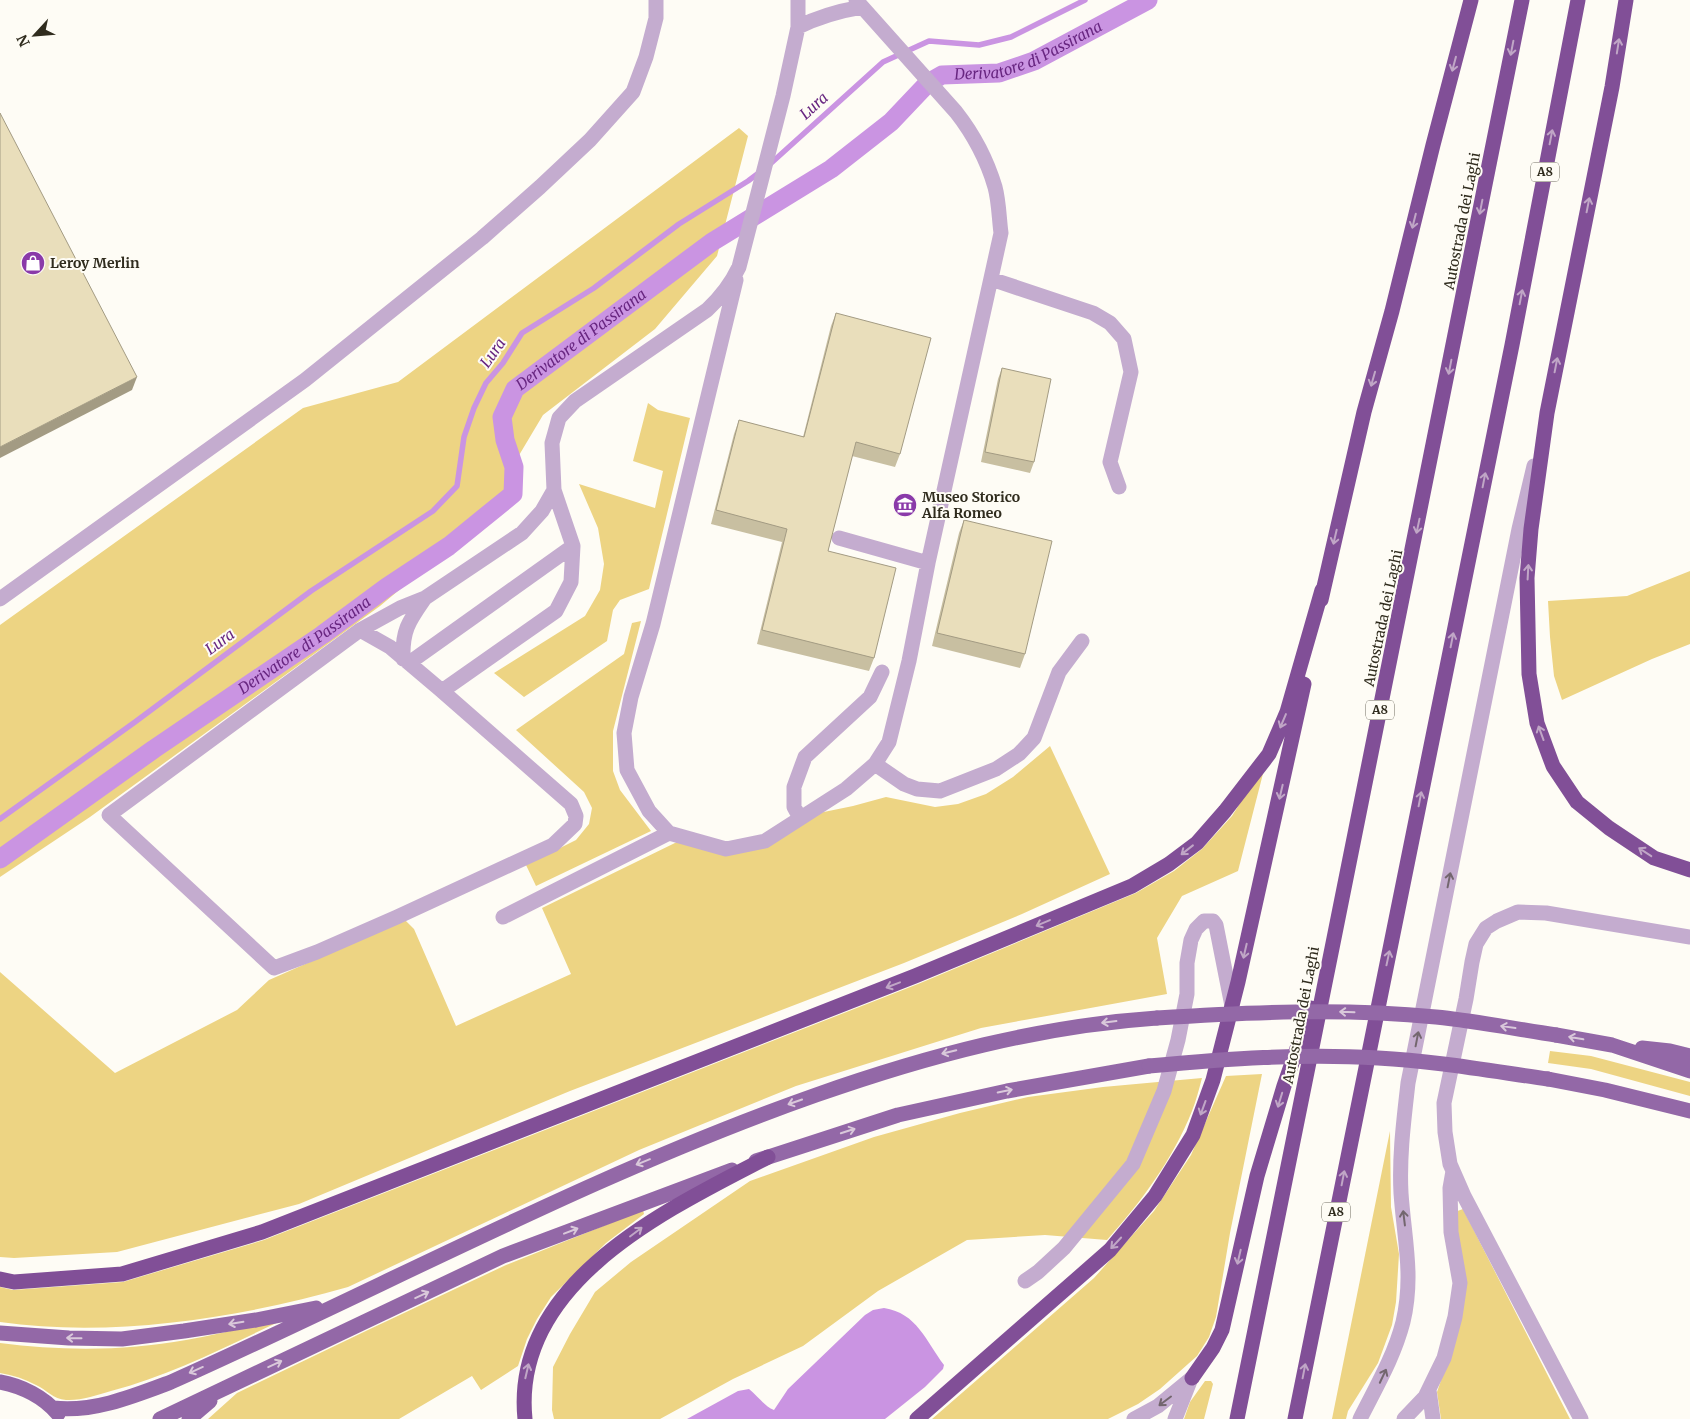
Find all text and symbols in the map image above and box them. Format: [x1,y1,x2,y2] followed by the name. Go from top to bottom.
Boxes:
[10,10,60,60] north arrow
[953,16,1105,84] water label: Derivatore di Passirana
[13,32,34,50] text: N
[1614,38,1624,54] one-way arrow
[1507,39,1517,55] one-way arrow
[1449,56,1459,72] one-way arrow
[796,88,832,123] water label: Lura
[1547,130,1557,146] one-way arrow
[1440,150,1484,292] street label: Autostrada dei Laghi
[1531,162,1559,182] road number: A8
[1584,198,1594,214] one-way arrow
[1476,199,1485,215] one-way arrow
[1409,213,1418,229] one-way arrow
[20,250,46,276] shop icon: Leroy Merlin
[50,254,140,272] place label: Leroy Merlin
[511,284,650,395] water label: Derivatore di Passirana
[1516,289,1526,305] one-way arrow
[476,334,509,371] water label: Lura
[1552,357,1562,373] one-way arrow
[1444,358,1454,374] one-way arrow
[1368,370,1377,386] one-way arrow
[1480,473,1490,489] one-way arrow
[921,488,1020,522] place label: Museo Storico Alfa Romeo
[892,492,918,518] museum icon: Museo Storico Alfa Romeo
[1413,518,1422,534] one-way arrow
[1330,528,1339,544] one-way arrow
[1359,547,1406,689] street label: Autostrada dei Laghi
[1523,565,1532,581] one-way arrow
[234,592,374,699] water label: Derivatore di Passirana
[201,625,238,659] water label: Lura
[1448,632,1458,648] one-way arrow
[1366,700,1394,720] road number: A8
[1278,713,1287,728] one-way arrow
[1536,726,1545,742] one-way arrow
[1276,784,1285,800] one-way arrow
[1416,791,1426,807] one-way arrow
[1180,845,1194,855] one-way arrow
[1638,847,1652,857] one-way arrow
[1445,872,1454,888] one-way arrow
[1036,919,1051,928] one-way arrow
[1240,942,1249,958] one-way arrow
[1279,944,1323,1086] street label: Autostrada dei Laghi
[1384,951,1394,967] one-way arrow
[886,981,901,990] one-way arrow
[1339,1007,1355,1017] one-way arrow
[1101,1017,1117,1027] one-way arrow
[1500,1022,1516,1032] one-way arrow
[1413,1032,1422,1048] one-way arrow
[1569,1033,1585,1043] one-way arrow
[942,1048,958,1058] one-way arrow
[997,1086,1013,1096] one-way arrow
[1274,1092,1284,1108] one-way arrow
[787,1098,803,1107] one-way arrow
[1198,1100,1207,1115] one-way arrow
[839,1126,855,1136] one-way arrow
[636,1158,652,1167] one-way arrow
[1339,1170,1349,1186] one-way arrow
[1322,1202,1350,1222] road number: A8
[1399,1210,1409,1226] one-way arrow
[563,1226,578,1235] one-way arrow
[629,1227,643,1237] one-way arrow
[1110,1237,1122,1250] one-way arrow
[1234,1249,1243,1265] one-way arrow
[414,1289,429,1299] one-way arrow
[228,1319,244,1329] one-way arrow
[66,1333,82,1343] one-way arrow
[267,1359,282,1368] one-way arrow
[523,1363,532,1379] one-way arrow
[1300,1364,1310,1380] one-way arrow
[189,1366,204,1376] one-way arrow
[1379,1369,1388,1384] one-way arrow
[1159,1395,1172,1406] one-way arrow

